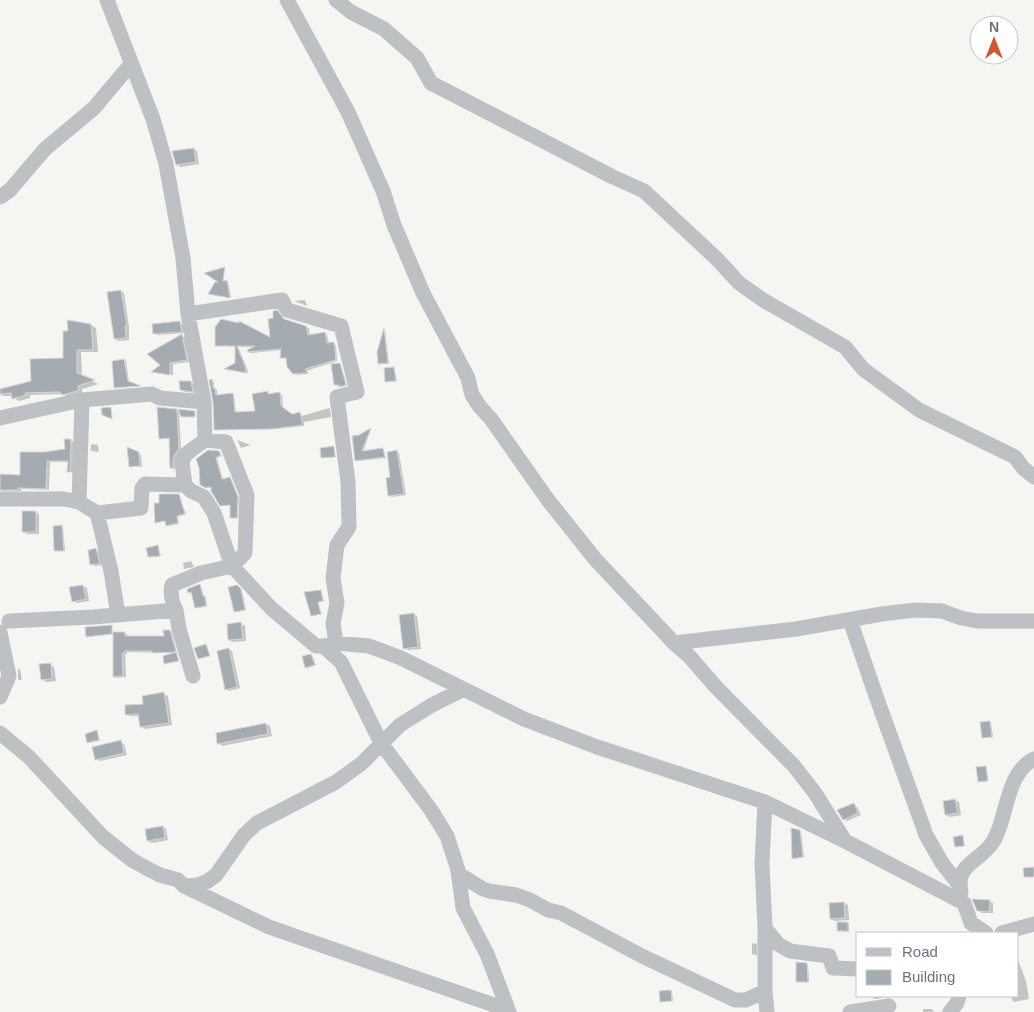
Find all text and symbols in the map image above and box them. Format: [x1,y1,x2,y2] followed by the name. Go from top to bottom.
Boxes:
[969,15,1019,65] north arrow
[989,19,999,35] text: N
[856,932,1019,997] legend
[902,943,938,960] text: Road
[902,968,955,985] text: Building

